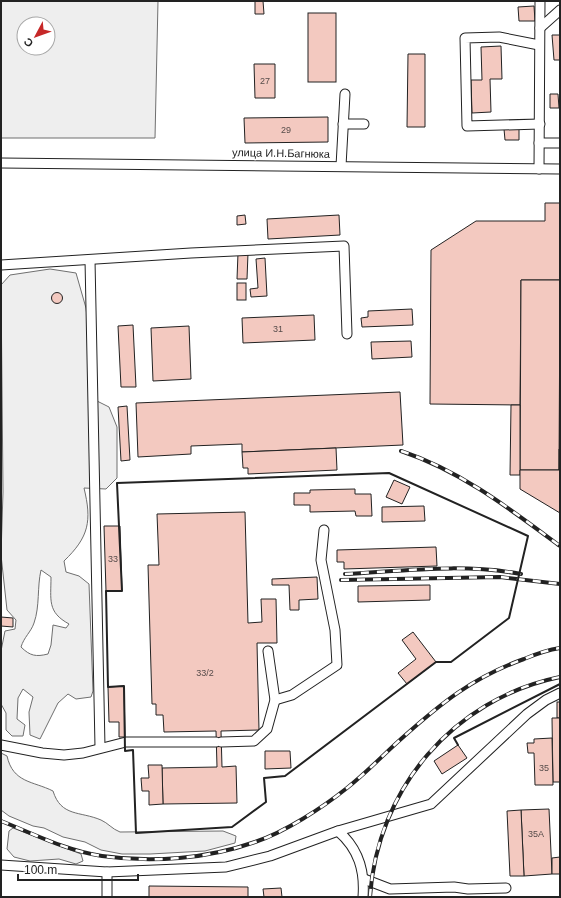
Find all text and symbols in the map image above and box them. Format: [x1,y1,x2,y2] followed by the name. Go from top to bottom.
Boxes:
[16,16,56,56] north arrow
[21,36,36,49] text: С
[260,76,270,86] house number: 27
[281,125,291,135] house number: 29
[232,146,331,160] street label: улица И.Н.Багнюка
[273,324,283,334] house number: 31
[108,554,118,564] house number: 33
[196,668,214,678] house number: 33/2
[539,763,549,773] house number: 35
[528,829,544,839] house number: 35А
[18,856,138,882] scale bar
[24,863,57,877] text: 100 m

